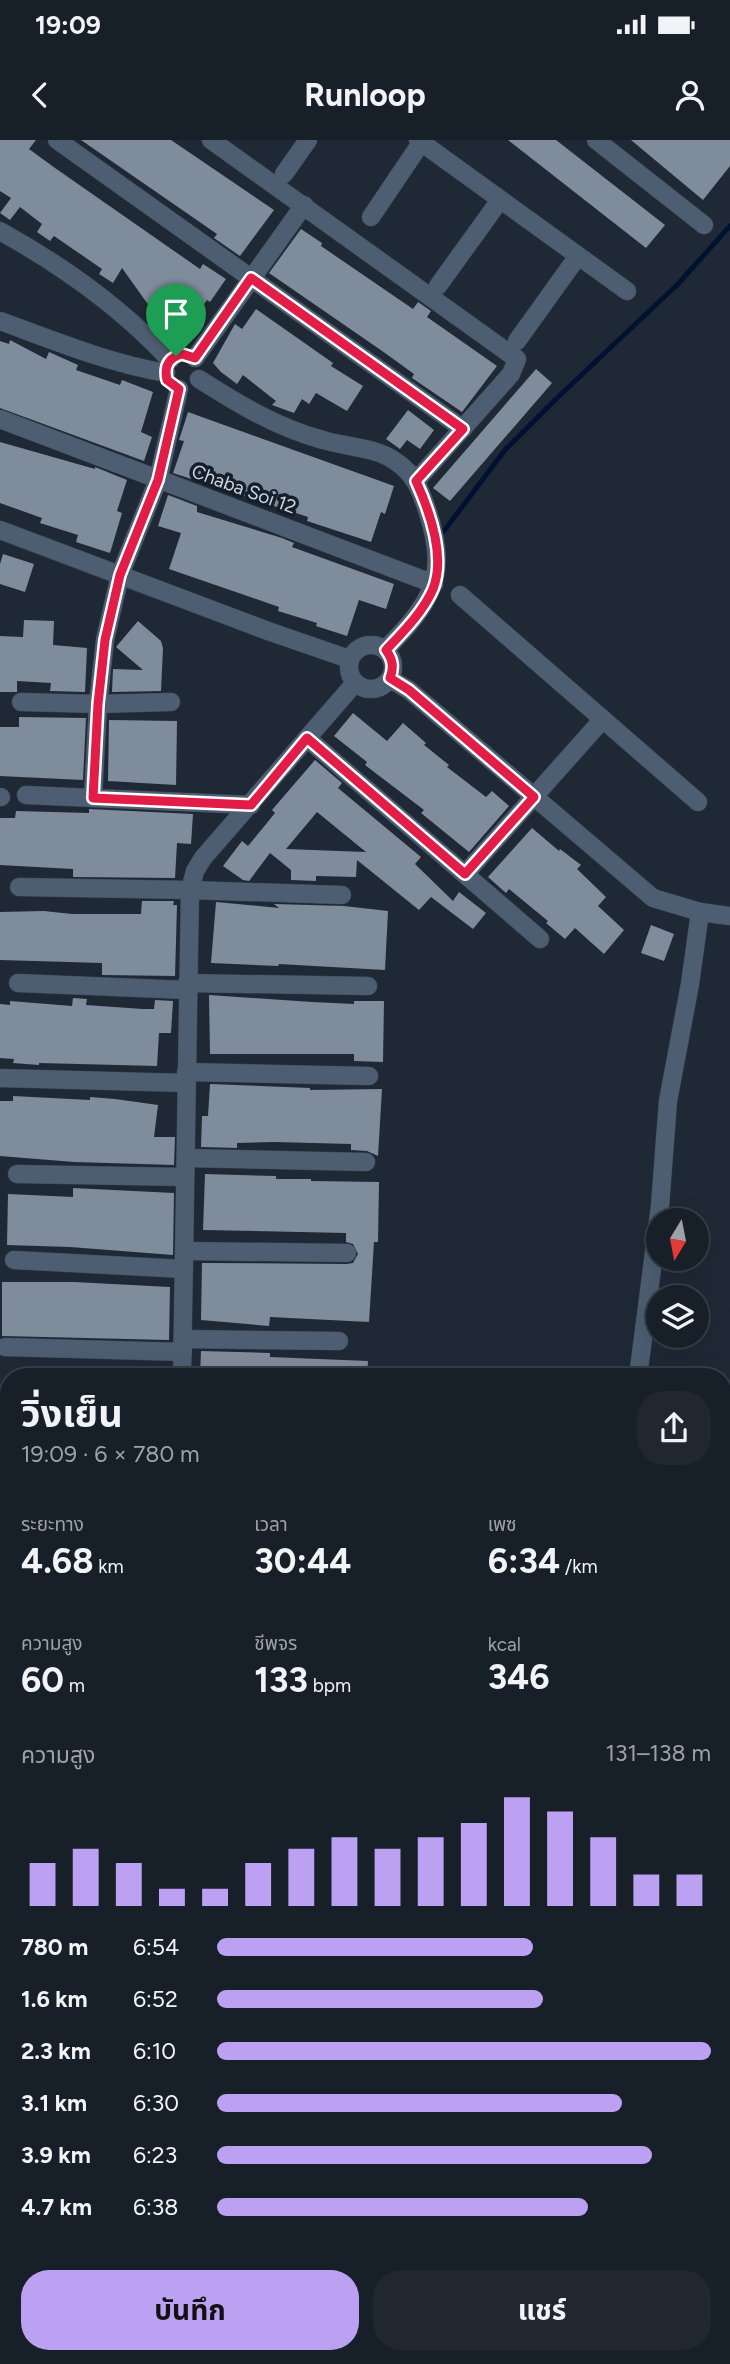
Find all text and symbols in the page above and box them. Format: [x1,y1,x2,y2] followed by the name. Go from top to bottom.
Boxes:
[35,9,101,41] text: 19:09
[21,76,59,114] icon: back
[304,76,426,114] text: Runloop
[671,76,709,114] icon: person
[146,284,206,356] pin
[157,295,195,333] icon: arrive
[188,459,300,519] street label: Chaba Soi 12
[646,1208,709,1270] north arrow
[646,1208,709,1348] map controls
[646,1285,709,1348] button: layers
[21,1391,123,1437] text: วิ่งเย็น
[637,1391,711,1465] button: share
[21,1440,199,1468] text: 19:09 · 6 × 780 m
[21,1513,84,1536] text: ระยะทาง
[254,1513,288,1536] text: เวลา
[488,1513,517,1536] text: เพซ
[21,1540,94,1582] text: 4.68
[254,1540,351,1582] text: 30:44
[488,1540,560,1582] text: 6:34
[94,1555,124,1578] text: km
[560,1555,598,1578] text: /km
[21,1632,82,1655] text: ความสูง
[254,1632,297,1655] text: ชีพจร
[488,1633,521,1656] text: kcal
[488,1656,550,1698] text: 346
[21,1659,64,1701] text: 60
[254,1659,308,1701] text: 133
[64,1674,85,1697] text: m
[308,1674,351,1697] text: bpm
[605,1739,711,1767] text: 131–138 m
[21,1741,95,1769] text: ความสูง
[21,1933,88,1961] text: 780 m
[133,1933,179,1961] text: 6:54
[21,1985,88,2013] text: 1.6 km
[133,1985,178,2013] text: 6:52
[21,2037,91,2065] text: 2.3 km
[133,2037,176,2065] text: 6:10
[21,2089,87,2117] text: 3.1 km
[133,2089,179,2117] text: 6:30
[21,2141,91,2169] text: 3.9 km
[133,2141,177,2169] text: 6:23
[21,2193,92,2221] text: 4.7 km
[133,2193,178,2221] text: 6:38
[21,2270,359,2350] button: บันทึก
[373,2270,711,2350] button: แชร์

